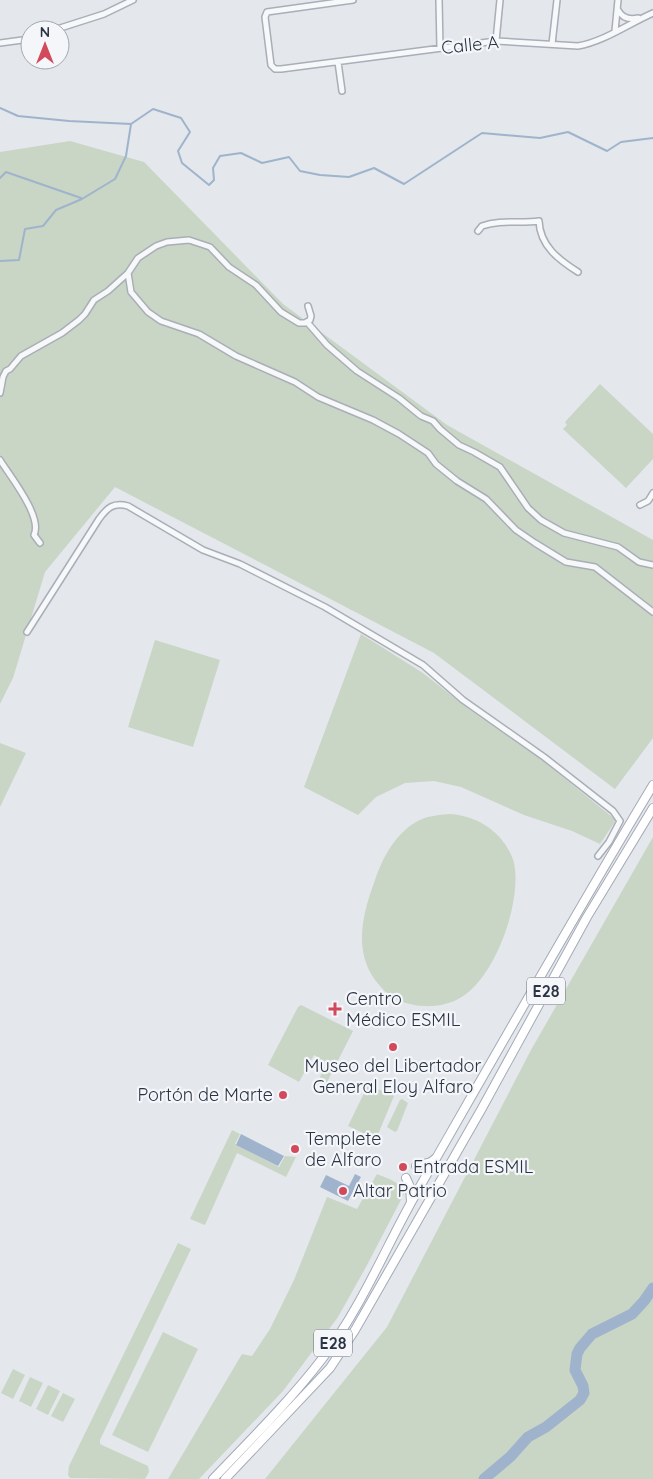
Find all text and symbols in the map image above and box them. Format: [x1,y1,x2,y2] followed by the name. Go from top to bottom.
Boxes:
[20,20,70,70] north arrow
[40,23,50,41] text: N
[440,30,500,59] street label: Calle A
[527,978,565,1004] road number: E28
[346,987,461,1031] place label: Centro Médico ESMIL
[328,1002,342,1016] marker: Centro Médico ESMIL
[387,1041,399,1053] marker: Museo del Libertador General Eloy Alfaro
[305,1054,481,1098] place label: Museo del Libertador General Eloy Alfaro
[137,1083,273,1106] place label: Portón de Marte
[277,1089,289,1101] marker: Portón de Marte
[305,1127,382,1171] place label: Templete de Alfaro
[289,1143,301,1155] marker: Templete de Alfaro
[413,1155,534,1178] place label: Entrada ESMIL
[397,1161,409,1173] marker: Entrada ESMIL
[353,1179,447,1202] place label: Altar Patrio
[337,1185,349,1197] marker: Altar Patrio
[314,1330,352,1356] road number: E28

